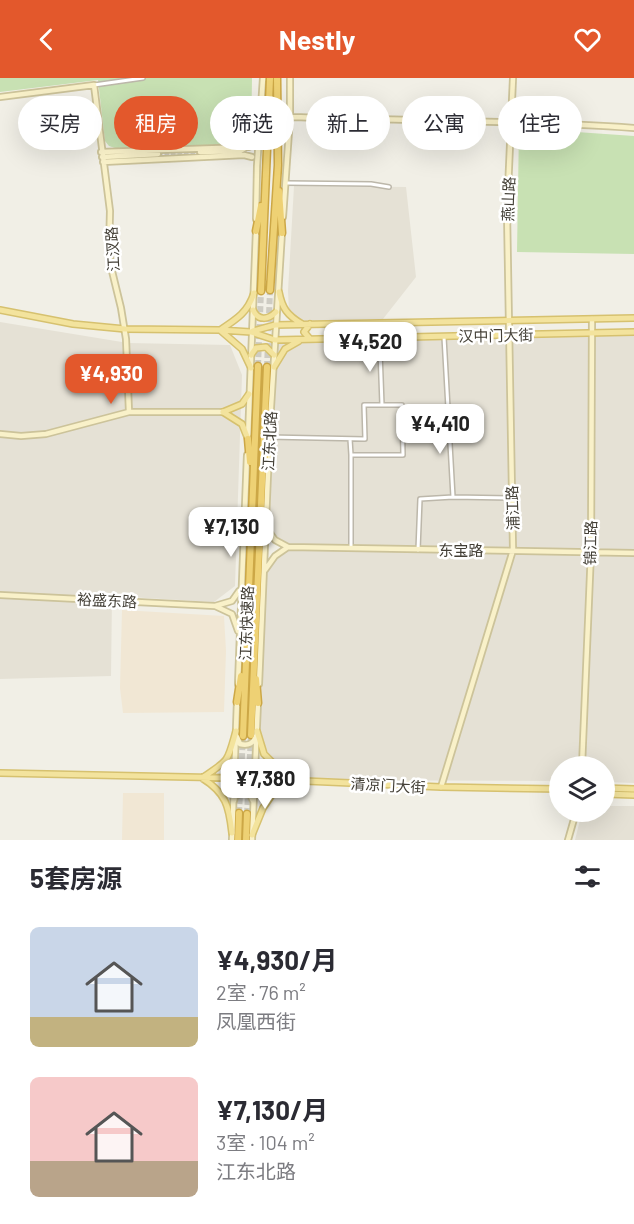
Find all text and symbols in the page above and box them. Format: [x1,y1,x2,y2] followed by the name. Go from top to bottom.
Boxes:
[30,23,63,56] icon: back
[279,23,355,55] text: Nestly
[571,23,604,56] icon: heart
[18,96,102,150] chip: 买房
[114,96,198,150] chip: 租房
[210,96,294,150] chip: 筛选
[306,96,390,150] chip: 新上
[402,96,486,150] chip: 公寓
[498,96,582,150] chip: 住宅
[498,176,518,222] street label: 燕山路
[102,226,122,272] street label: 江汊路
[321,322,419,373] pin: ¥4,520
[458,325,534,345] street label: 汉中门大街
[338,329,402,353] text: ¥4,520
[62,354,160,405] pin: ¥4,930
[79,361,143,385] text: ¥4,930
[391,404,489,455] pin: ¥4,410
[258,411,280,471] street label: 江东北路
[410,411,470,435] text: ¥4,410
[502,485,522,531] street label: 浦江路
[182,507,280,558] pin: ¥7,130
[203,514,259,538] text: ¥7,130
[581,520,599,566] street label: 锦江路
[438,541,484,559] street label: 东宝路
[236,585,256,661] street label: 江东快速路
[77,589,137,611] street label: 裕盛东路
[549,756,615,822] map controls
[549,756,615,822] button: layers
[216,759,314,810] pin: ¥7,380
[235,766,295,790] text: ¥7,380
[350,774,426,796] street label: 清凉门大街
[571,860,604,893] icon: filters
[30,862,122,893] text: 5套房源
[216,944,337,975] text: ¥4,930/月
[78,951,150,1023] icon: home
[216,980,306,1004] text: 2室 · 76 m²
[216,1009,296,1033] text: 凤凰西街
[216,1094,328,1125] text: ¥7,130/月
[78,1101,150,1173] icon: home
[216,1130,315,1154] text: 3室 · 104 m²
[216,1159,296,1183] text: 江东北路

